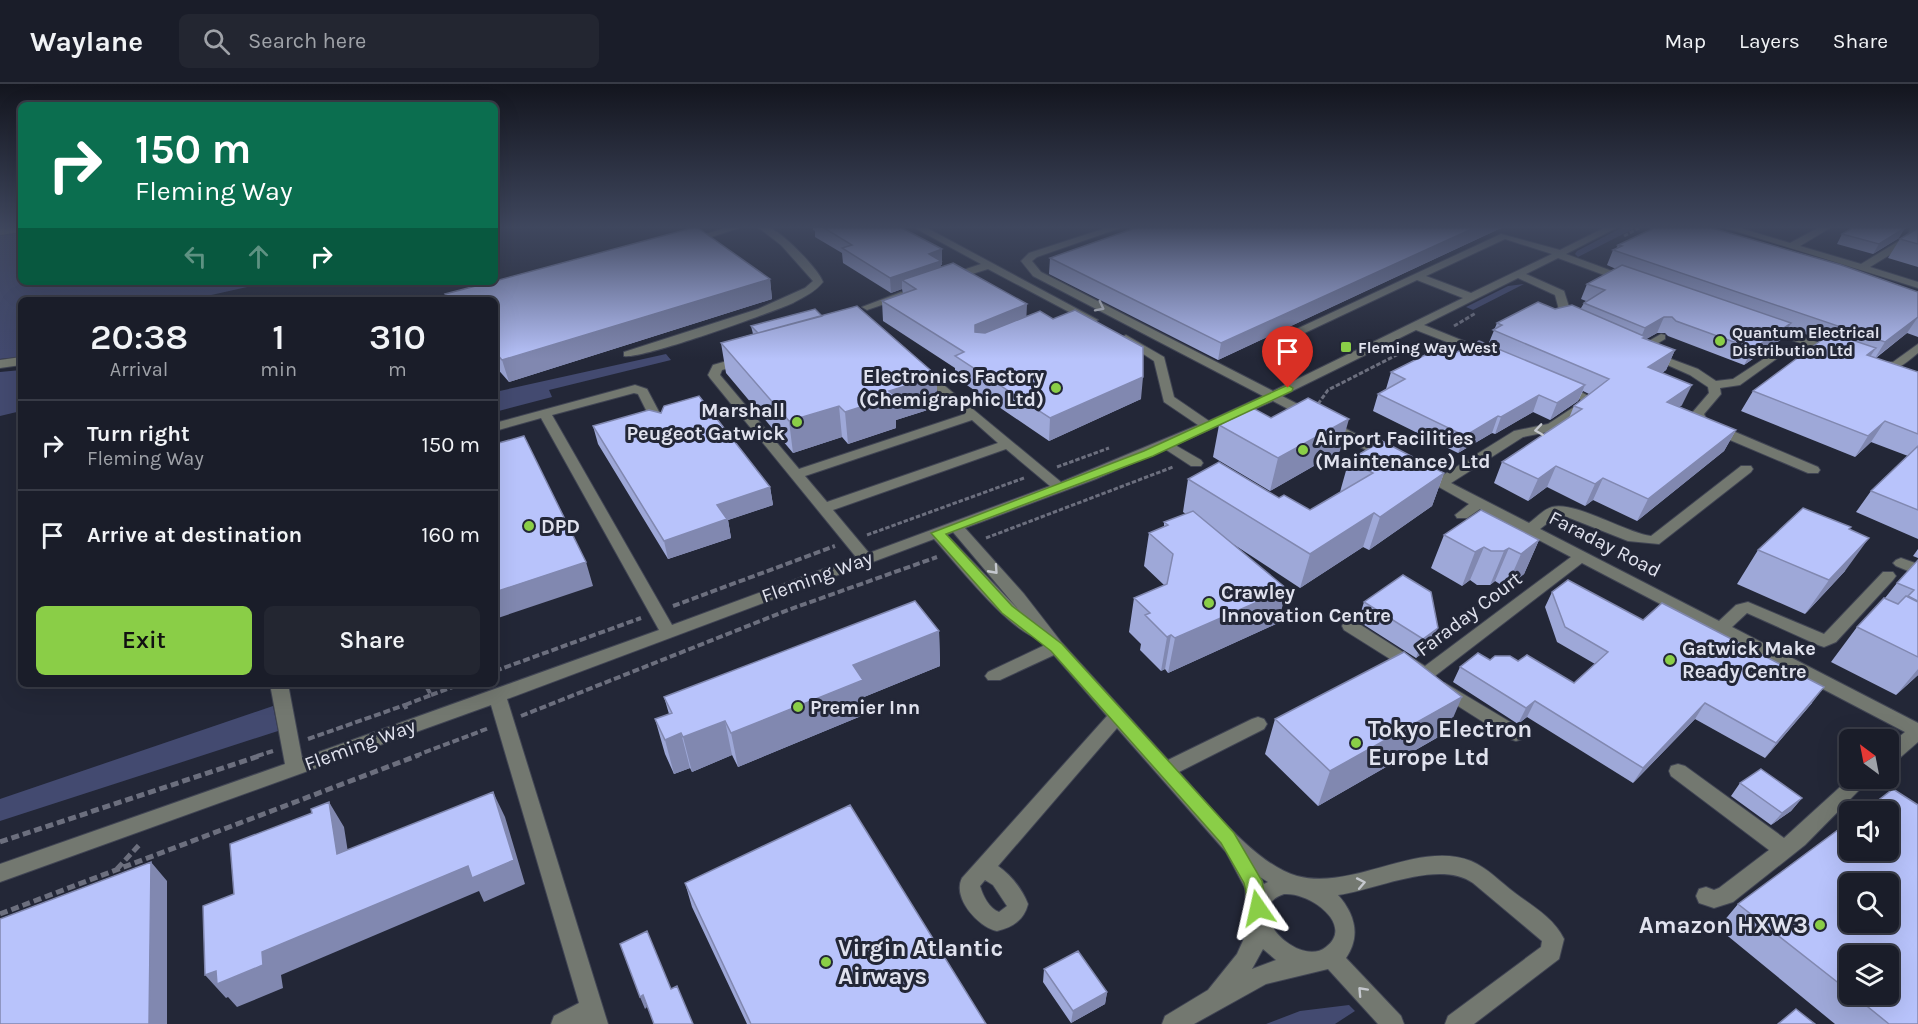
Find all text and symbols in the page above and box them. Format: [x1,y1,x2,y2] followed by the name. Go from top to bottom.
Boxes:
[179,14,599,68] search box
[30,25,143,58] text: Waylane
[200,25,233,58] icon: search
[248,28,366,54] text: Search here
[1664,29,1706,53] text: Map
[1739,29,1800,53] text: Layers
[1833,29,1888,53] text: Share
[135,124,251,174] text: 150 m
[36,126,114,204] icon: right
[135,175,293,207] text: Fleming Way
[179,240,212,273] icon: left
[242,240,275,273] icon: ahead
[305,240,338,273] icon: right
[1094,300,1105,311] one-way arrow
[90,316,188,358] text: 20:38
[272,316,285,358] text: 1
[369,316,426,358] text: 310
[1732,323,1880,360] place label: Quantum Electrical Distribution Ltd
[1262,326,1313,388] pin
[1713,334,1727,348] marker: Quantum Electrical Distribution Ltd
[1271,335,1304,368] icon: arrive
[1358,338,1498,357] place label: Fleming Way West
[1339,340,1353,354] marker: Fleming Way West
[110,358,168,381] text: Arrival
[260,358,297,381] text: min
[388,358,407,381] text: m
[859,365,1044,411] place label: Electronics Factory (Chemigraphic Ltd)
[1049,381,1063,395] marker: Electronics Factory (Chemigraphic Ltd)
[626,399,785,445] place label: Marshall Peugeot Gatwick
[790,415,804,429] marker: Marshall Peugeot Gatwick
[87,421,190,447] text: Turn right
[1534,423,1544,435] one-way arrow
[1315,427,1491,473] place label: Airport Facilities (Maintenance) Ltd
[36,429,69,462] icon: right
[421,432,480,458] text: 150 m
[1296,443,1310,457] marker: Airport Facilities (Maintenance) Ltd
[87,447,204,470] text: Fleming Way
[1545,506,1665,582] street label: Faraday Road
[541,515,580,538] place label: DPD
[36,519,69,552] icon: arrive
[522,519,536,533] marker: DPD
[87,522,302,548] text: Arrive at destination
[421,522,480,548] text: 160 m
[758,546,876,608] street label: Fleming Way
[987,563,998,574] one-way arrow
[1412,567,1527,661] street label: Faraday Court
[1221,581,1391,627] place label: Crawley Innovation Centre
[1202,596,1216,610] marker: Crawley Innovation Centre
[36,606,252,675] button: Exit
[264,606,480,675] button: Share
[1682,637,1816,683] place label: Gatwick Make Ready Centre
[1663,653,1677,667] marker: Gatwick Make Ready Centre
[810,696,920,719] place label: Premier Inn
[791,700,805,714] marker: Premier Inn
[301,714,419,776] street label: Fleming Way
[1368,715,1532,771] place label: Tokyo Electron Europe Ltd
[1839,729,1899,789] north arrow
[1839,729,1899,1005] map controls
[1349,736,1363,750] marker: Tokyo Electron Europe Ltd
[1839,801,1899,861] button: sound
[1839,873,1899,933] button: search
[1226,876,1290,940] position arrow
[1356,877,1366,890] one-way arrow
[1639,911,1808,939] place label: Amazon HXW3
[1813,918,1827,932] marker: Amazon HXW3
[838,934,1003,990] place label: Virgin Atlantic Airways
[1839,945,1899,1005] button: layers
[819,955,833,969] marker: Virgin Atlantic Airways
[1358,987,1369,997] one-way arrow

